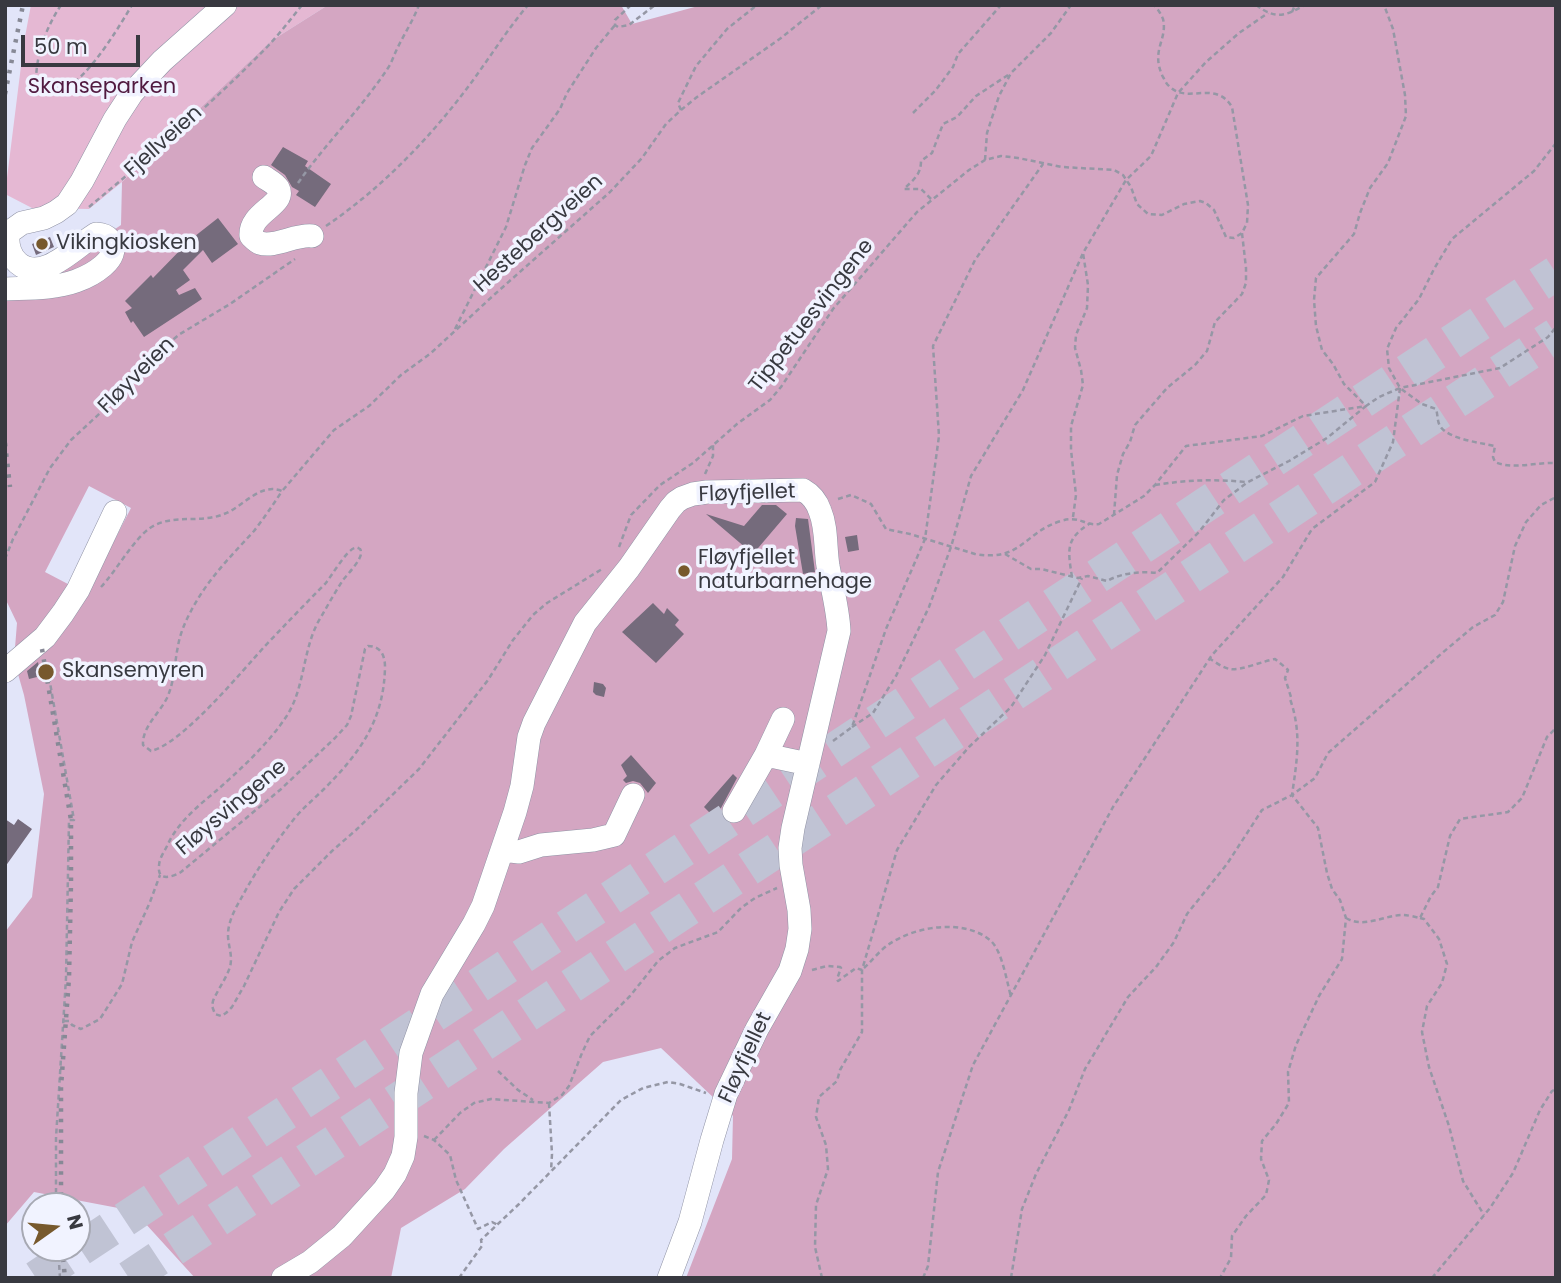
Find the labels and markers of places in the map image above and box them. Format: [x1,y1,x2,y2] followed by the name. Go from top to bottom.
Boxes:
[56,231,197,257] place label: Vikingkiosken
[34,236,50,252] marker: Vikingkiosken
[698,546,872,596] place label: Fløyfjellet naturbarnehage
[676,563,692,579] marker: Fløyfjellet naturbarnehage
[62,659,205,685] place label: Skansemyren
[36,662,56,682] marker: Skansemyren

